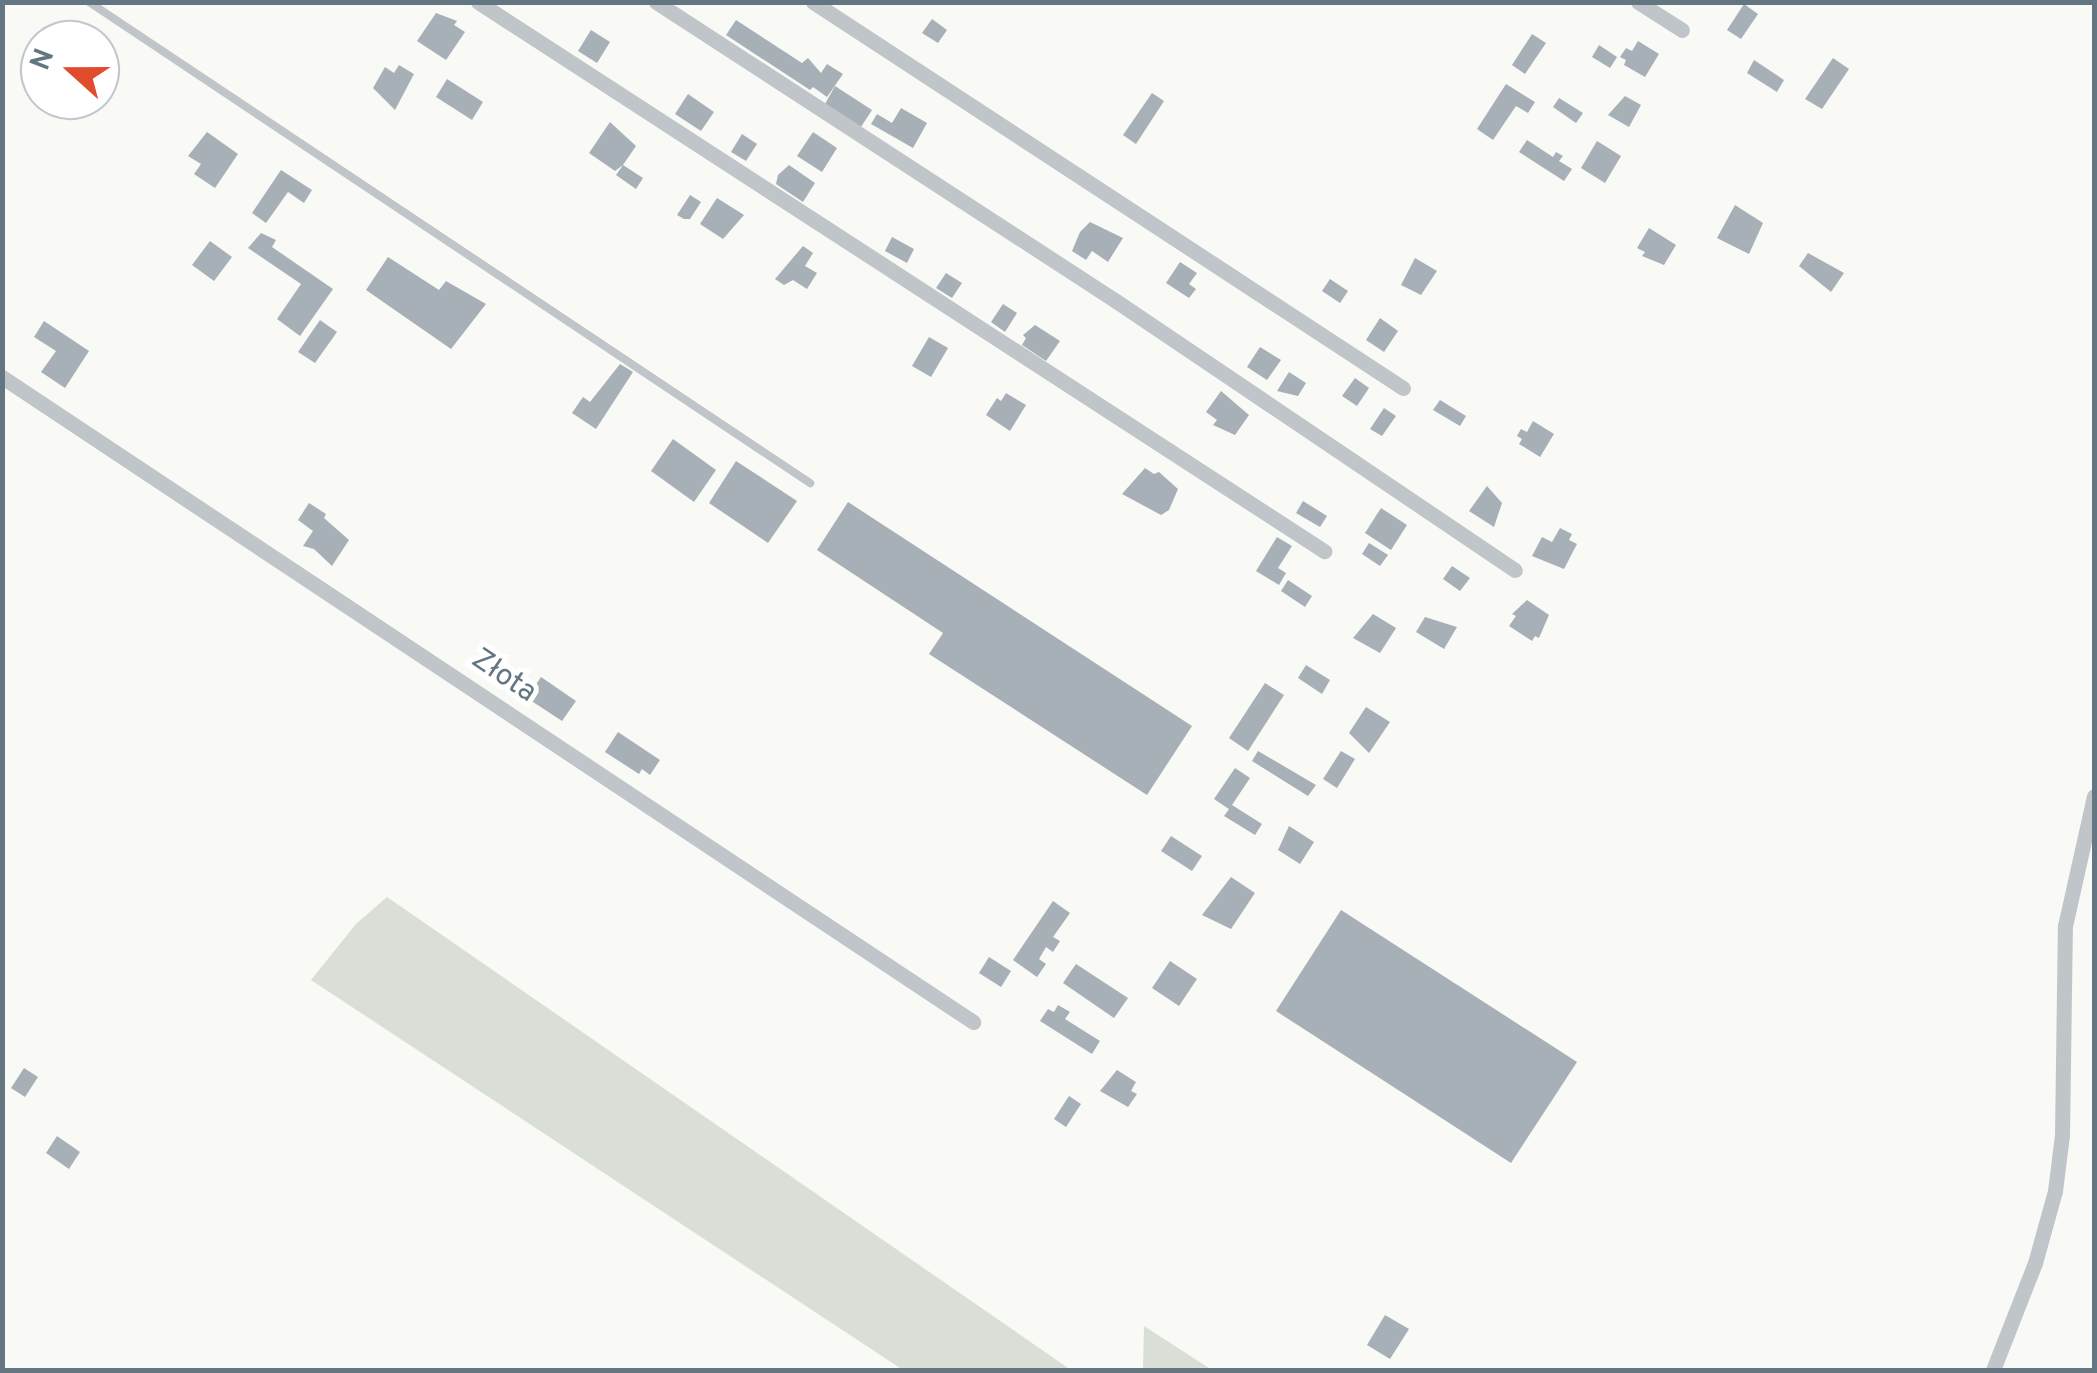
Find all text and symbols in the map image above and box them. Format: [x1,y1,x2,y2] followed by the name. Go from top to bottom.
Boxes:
[20,20,120,120] north arrow
[23,44,64,76] text: N
[464,642,542,712] street label: Złota

